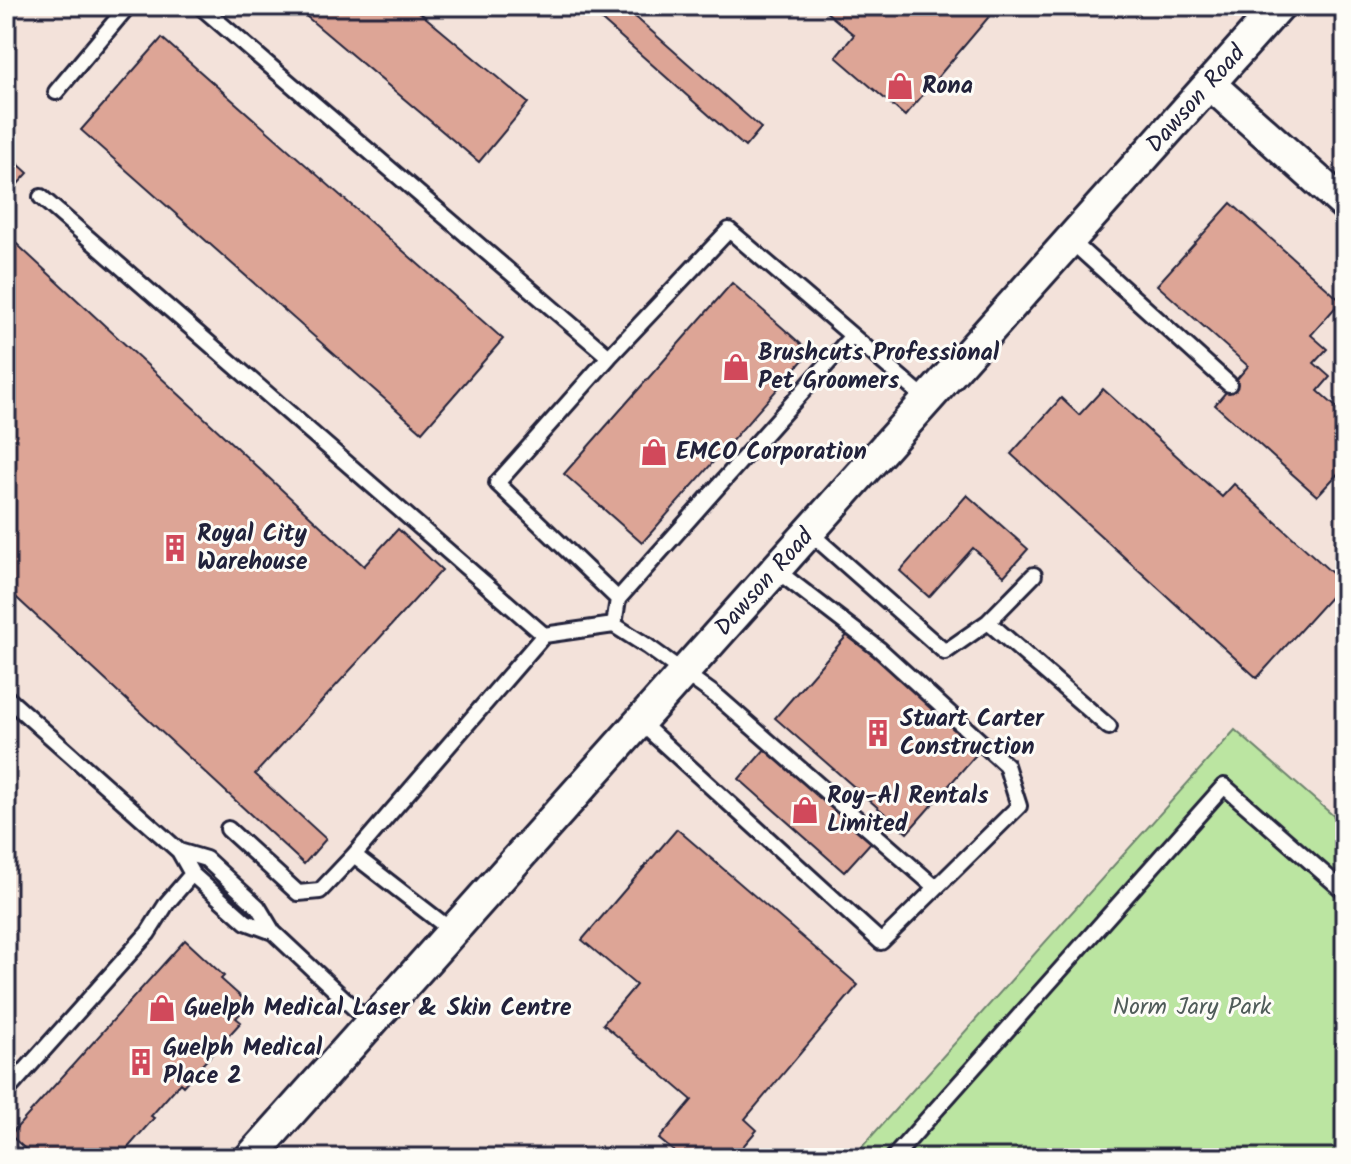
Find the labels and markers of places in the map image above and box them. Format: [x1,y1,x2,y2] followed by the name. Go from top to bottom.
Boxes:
[922,67,973,106] place label: Rona
[885,71,915,101] shop icon: Rona
[758,334,1000,401] place label: Brushcuts Professional Pet Groomers
[721,352,751,382] shop icon: Brushcuts Professional Pet Groomers
[676,433,867,472] place label: EMCO Corporation
[639,437,669,467] shop icon: EMCO Corporation
[197,515,308,582] place label: Royal City Warehouse
[160,533,190,563] building icon: Royal City Warehouse
[900,700,1045,767] place label: Stuart Carter Construction
[863,718,893,748] building icon: Stuart Carter Construction
[827,777,988,844] place label: Roy-Al Rentals Limited
[790,795,820,825] shop icon: Roy-Al Rentals Limited
[184,989,572,1028] place label: Guelph Medical Laser & Skin Centre
[147,993,177,1023] shop icon: Guelph Medical Laser & Skin Centre
[163,1029,323,1096] place label: Guelph Medical Place 2
[126,1047,156,1077] building icon: Guelph Medical Place 2

